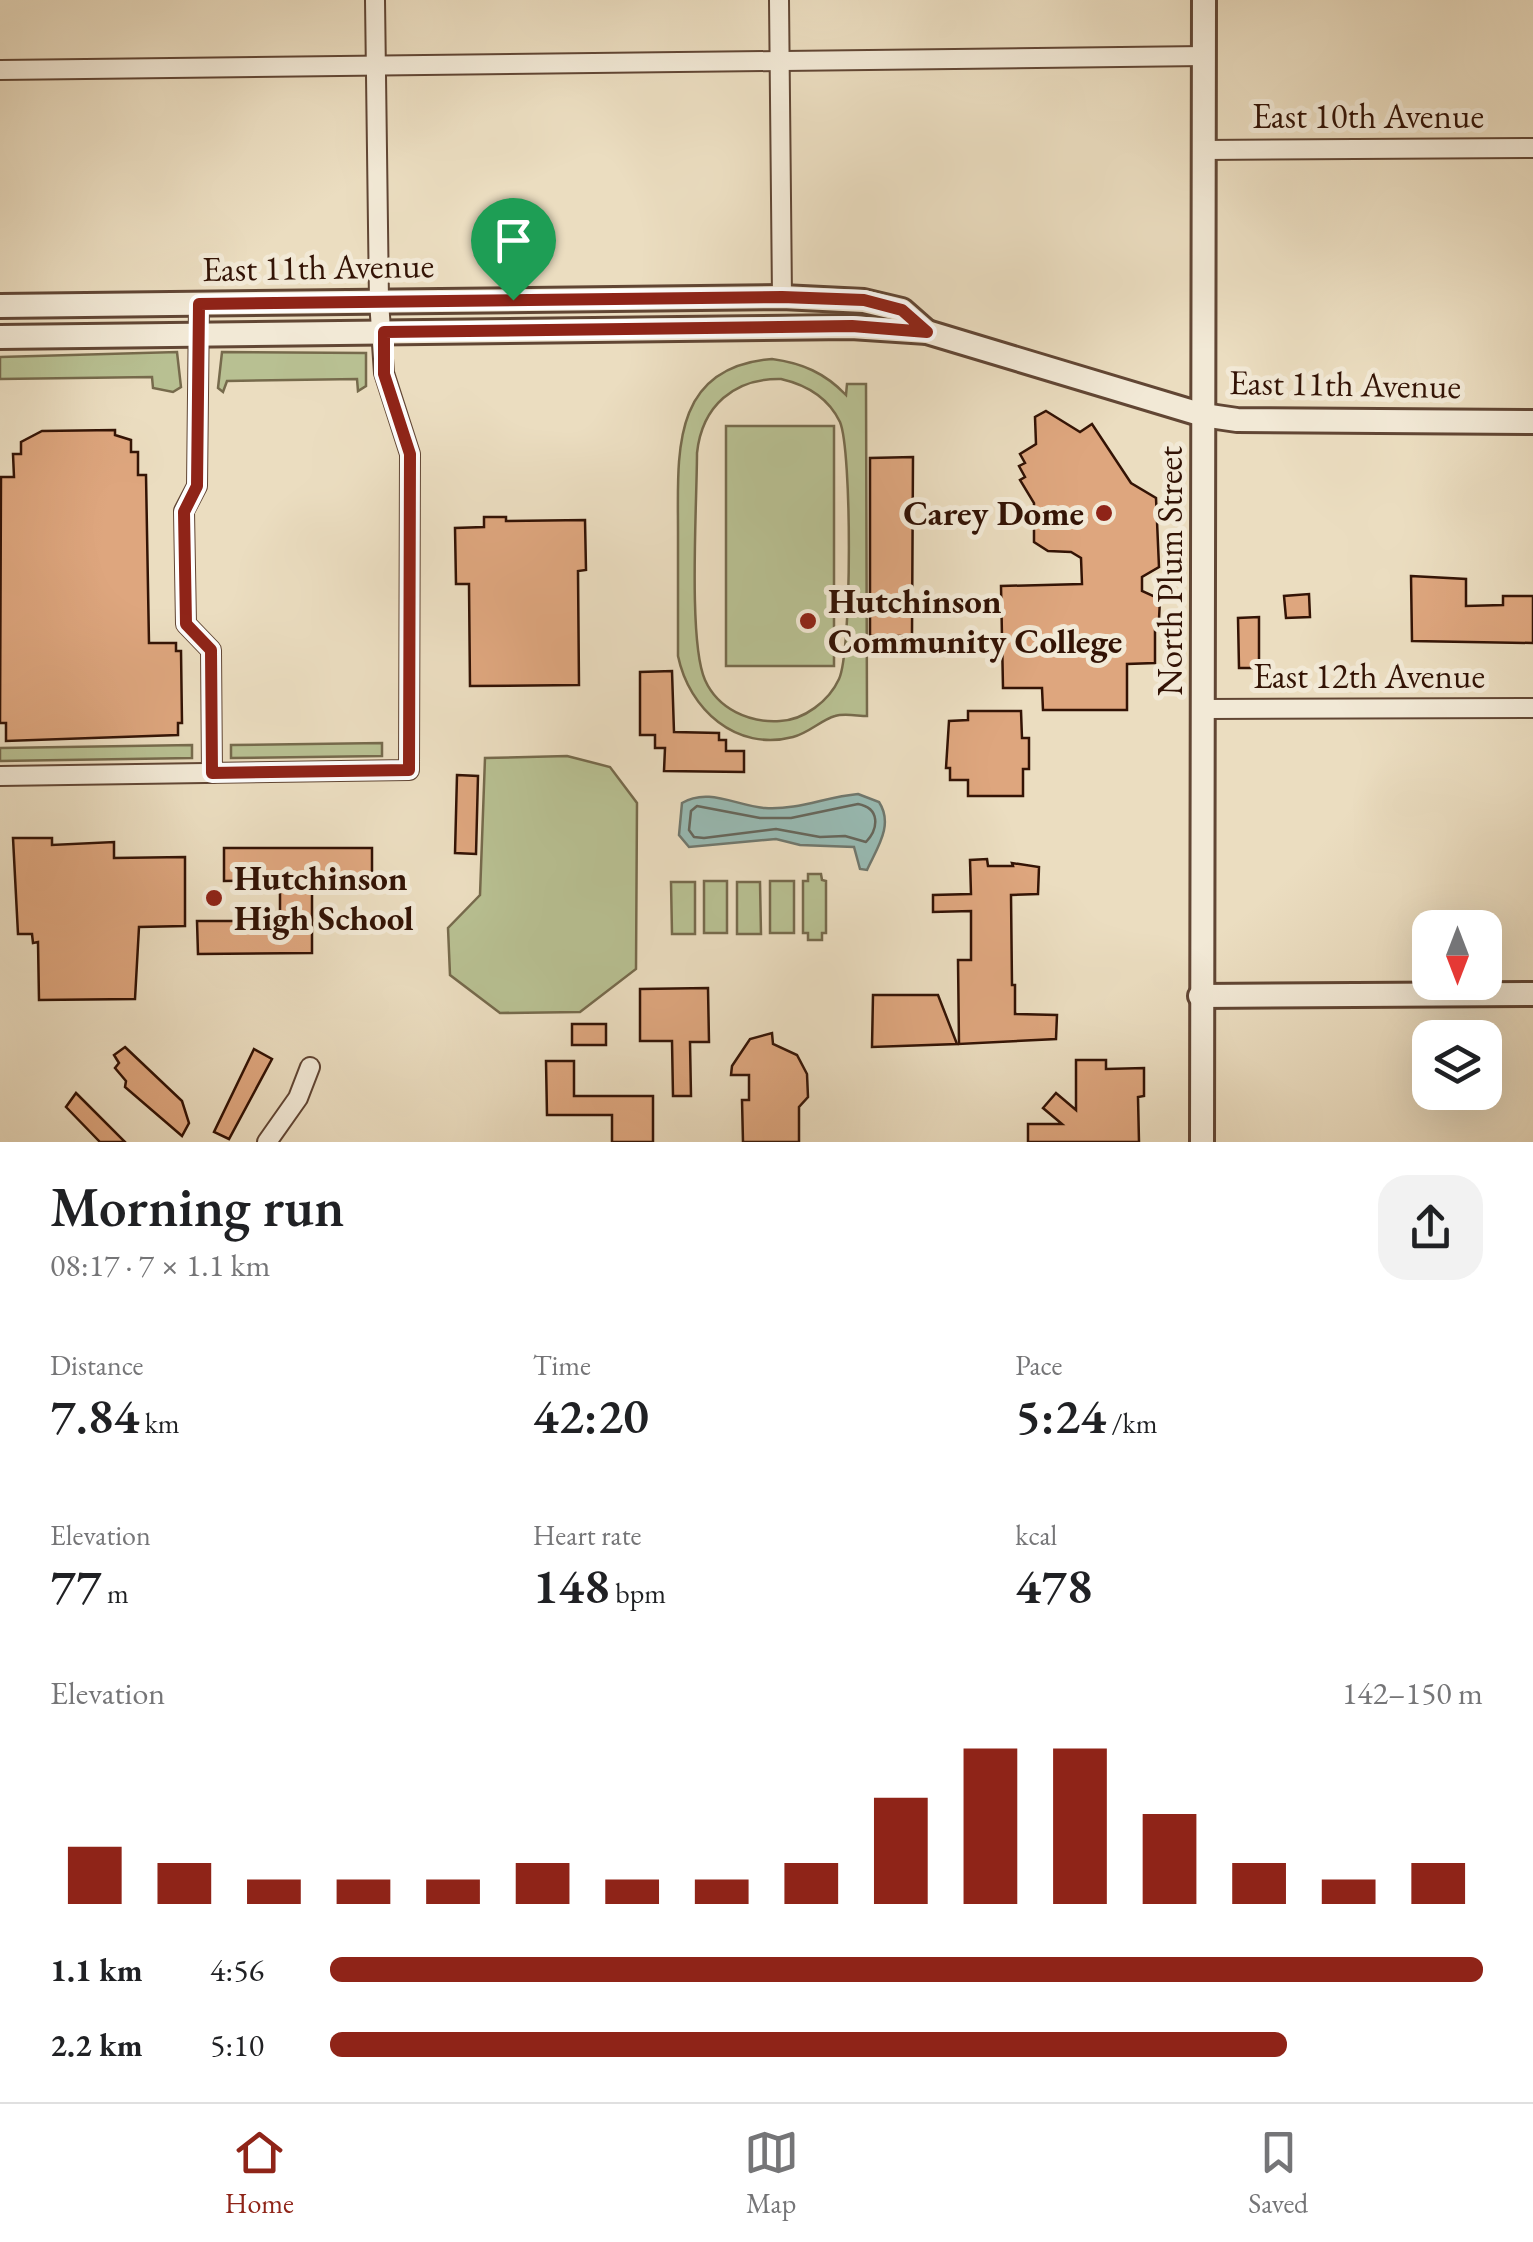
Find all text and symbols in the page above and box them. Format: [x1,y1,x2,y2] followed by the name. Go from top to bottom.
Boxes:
[1252,93,1484,138] street label: East 10th Avenue
[471,198,556,301] pin
[486,213,541,268] icon: arrive
[202,242,434,291] street label: East 11th Avenue
[1229,359,1461,408] street label: East 11th Avenue
[1147,446,1192,696] street label: North Plum Street
[903,490,1084,535] place label: Carey Dome
[1093,502,1115,524] marker: Carey Dome
[828,578,1122,663] place label: Hutchinson Community College
[797,610,819,632] marker: Hutchinson Community College
[1253,653,1485,698] street label: East 12th Avenue
[234,855,414,940] place label: Hutchinson High School
[203,887,225,909] marker: Hutchinson High School
[1412,910,1502,1000] north arrow
[1412,910,1502,1110] map controls
[1412,1020,1502,1110] button: layers
[50,1171,344,1242] text: Morning run
[1378,1175,1483,1280] button: share
[50,1244,270,1286] text: 08:17 · 7 × 1.1 km
[50,1347,144,1383] text: Distance
[533,1347,591,1383] text: Time
[1015,1347,1062,1383] text: Pace
[50,1383,139,1448] text: 7.84
[533,1383,649,1448] text: 42:20
[1015,1383,1106,1448] text: 5:24
[139,1405,180,1441] text: km
[1106,1405,1158,1441] text: /km
[50,1517,151,1553] text: Elevation
[533,1517,641,1553] text: Heart rate
[1015,1517,1057,1553] text: kcal
[50,1553,101,1618] text: 77
[533,1553,610,1618] text: 148
[1015,1553,1092,1618] text: 478
[101,1575,129,1611] text: m
[610,1575,666,1611] text: bpm
[50,1672,165,1714] text: Elevation
[1342,1672,1483,1714] text: 142–150 m
[50,1949,143,1991] text: 1.1 km
[210,1949,264,1991] text: 4:56
[50,2024,143,2066] text: 2.2 km
[210,2024,264,2066] text: 5:10
[225,2125,294,2221] tab: Home
[744,2125,799,2221] tab: Map
[1248,2125,1308,2221] tab: Saved

